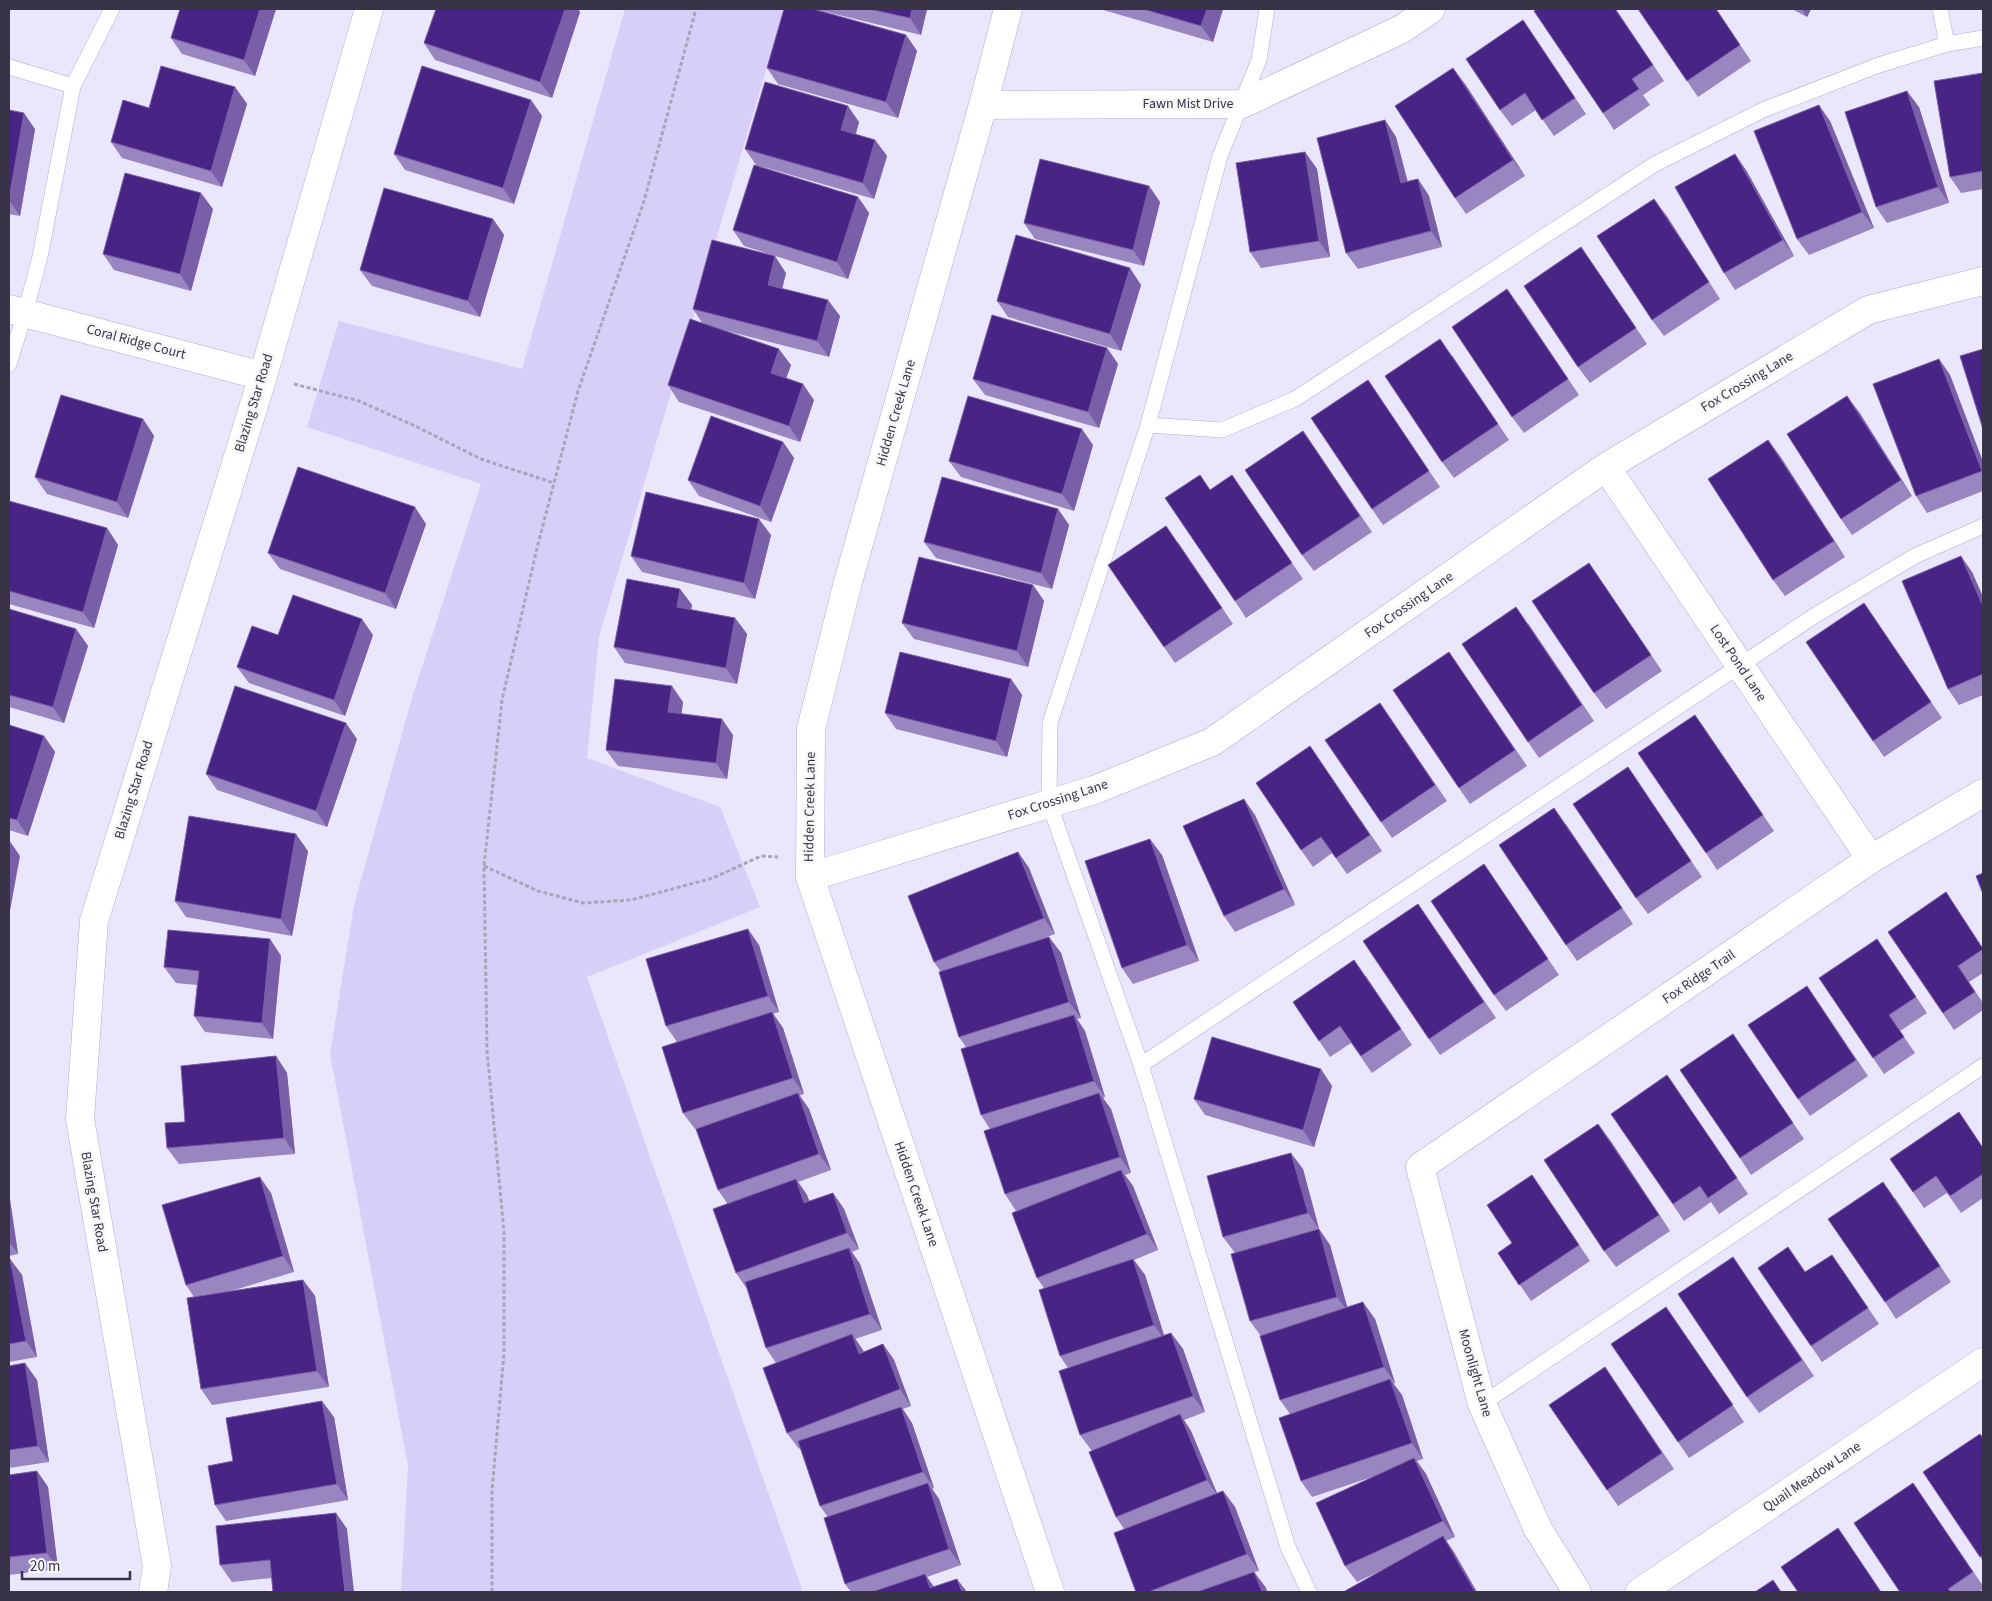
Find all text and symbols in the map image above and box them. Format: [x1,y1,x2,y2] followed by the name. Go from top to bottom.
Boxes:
[1142,94,1234,114] street label: Fawn Mist Drive
[84,319,188,365] street label: Coral Ridge Court
[1697,346,1797,417] street label: Fox Crossing Lane
[230,351,278,455] street label: Blazing Star Road
[871,357,921,469] street label: Hidden Creek Lane
[1360,567,1458,643] street label: Fox Crossing Lane
[1705,620,1771,706] street label: Lost Pond Lane
[110,738,158,842] street label: Blazing Star Road
[799,752,821,862] street label: Hidden Creek Lane
[1005,774,1111,826] street label: Fox Crossing Lane
[1658,945,1740,1009] street label: Fox Ridge Trail
[889,1139,943,1249] street label: Hidden Creek Lane
[75,1150,113,1254] street label: Blazing Star Road
[1453,1327,1497,1419] street label: Moonlight Lane
[1759,1437,1865,1517] street label: Quail Meadow Lane
[22,1548,130,1580] scale bar
[30,1556,60,1577] text: 20 m

